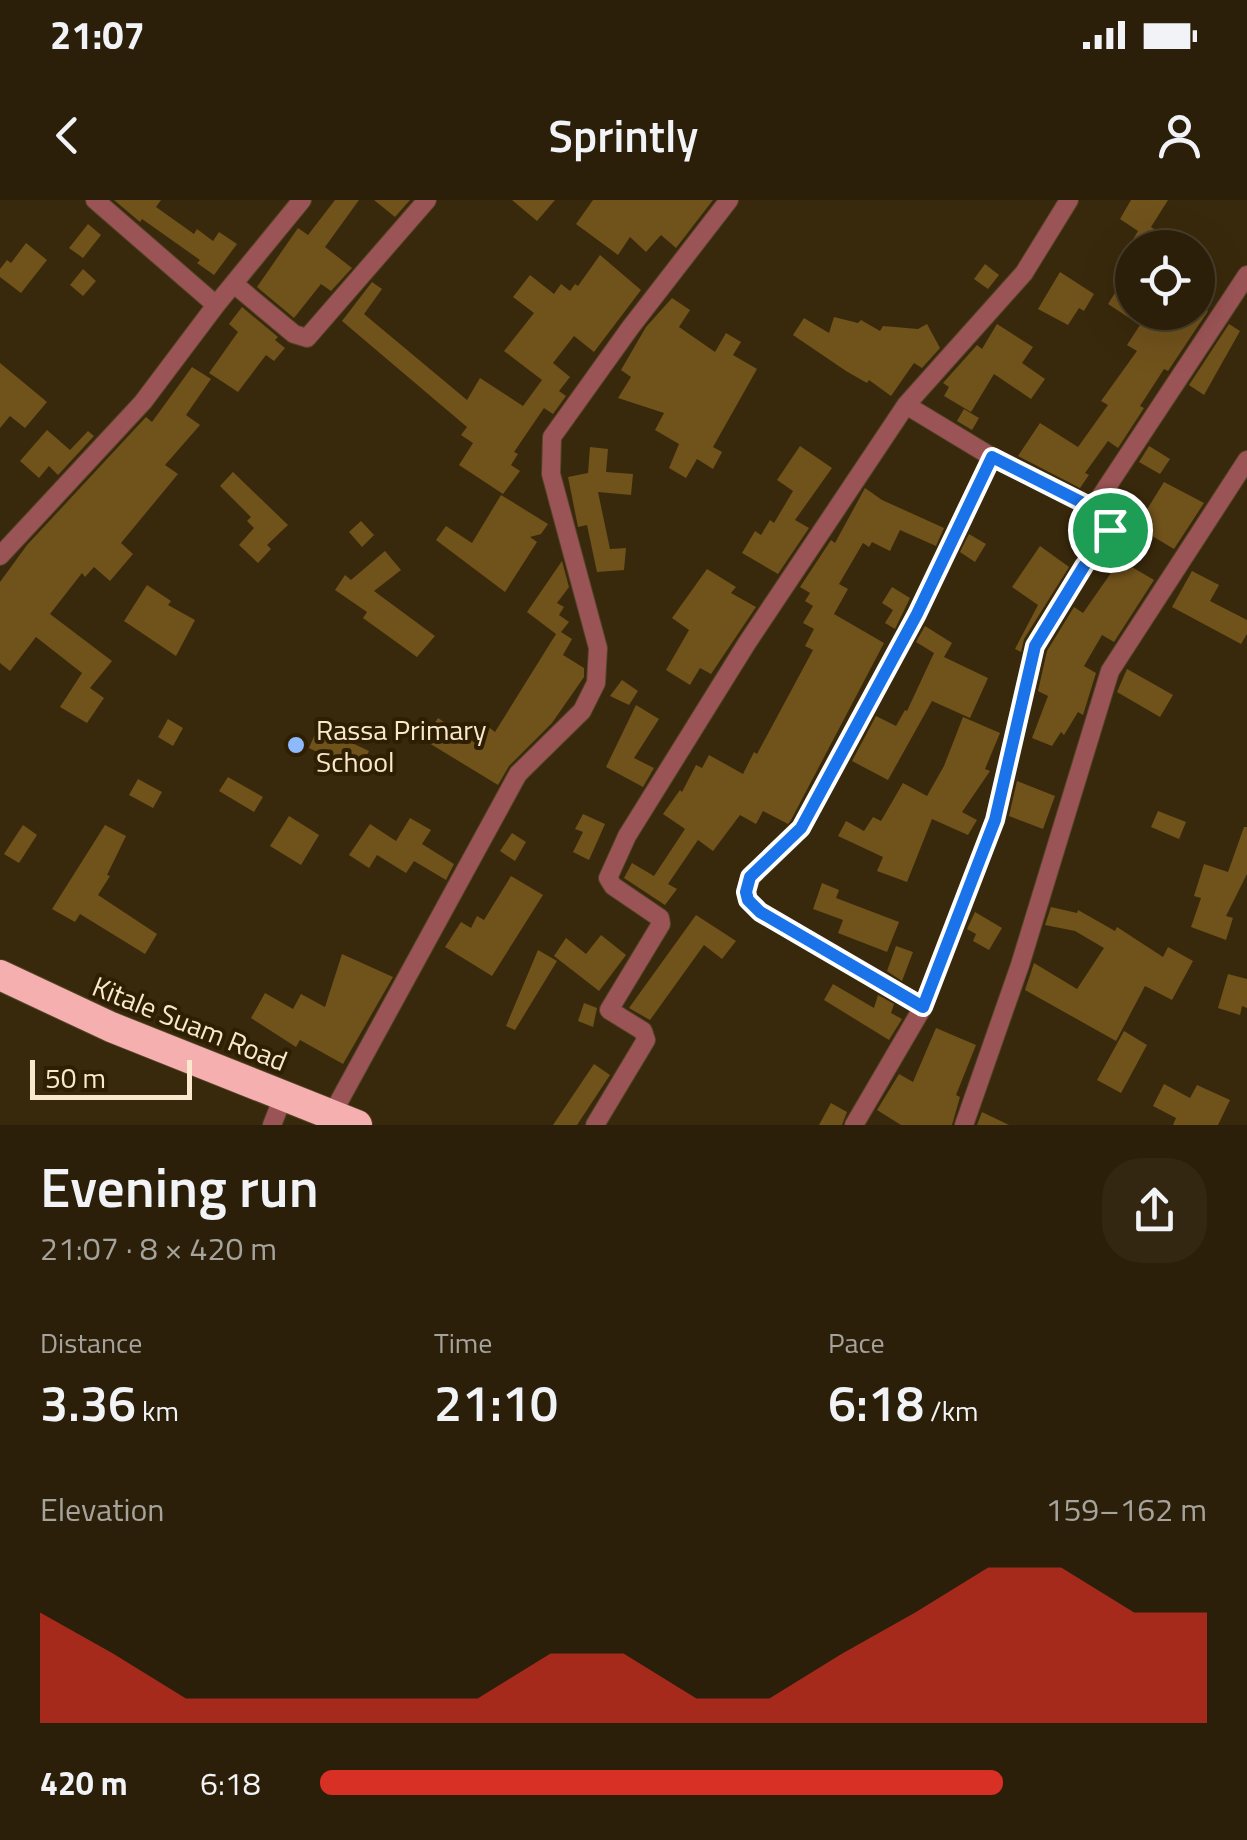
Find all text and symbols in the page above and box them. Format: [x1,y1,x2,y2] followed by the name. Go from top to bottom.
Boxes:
[50,6,145,64] text: 21:07
[549,101,698,169] text: Sprintly
[40,108,95,163] icon: back
[1152,108,1207,163] icon: person
[1115,230,1215,330] map controls
[1115,230,1215,330] button: locate
[1068,488,1153,573] pin
[1083,503,1138,558] icon: arrive
[316,708,487,783] place label: Rassa Primary School
[285,734,307,756] marker: Rassa Primary School
[86,964,294,1082] street label: Kitale Suam Road
[30,1055,192,1100] scale bar
[45,1056,106,1099] text: 50 m
[40,1145,319,1228] text: Evening run
[1102,1158,1207,1263] button: share
[40,1224,277,1272] text: 21:07 · 8 × 420 m
[40,1321,142,1364] text: Distance
[434,1321,492,1364] text: Time
[828,1321,885,1364] text: Pace
[40,1364,136,1440] text: 3.36
[434,1364,558,1440] text: 21:10
[828,1364,924,1440] text: 6:18
[136,1389,179,1432] text: km
[924,1389,978,1432] text: /km
[40,1485,164,1533] text: Elevation
[1045,1485,1207,1533] text: 159–162 m
[40,1759,128,1807] text: 420 m
[200,1759,261,1807] text: 6:18

